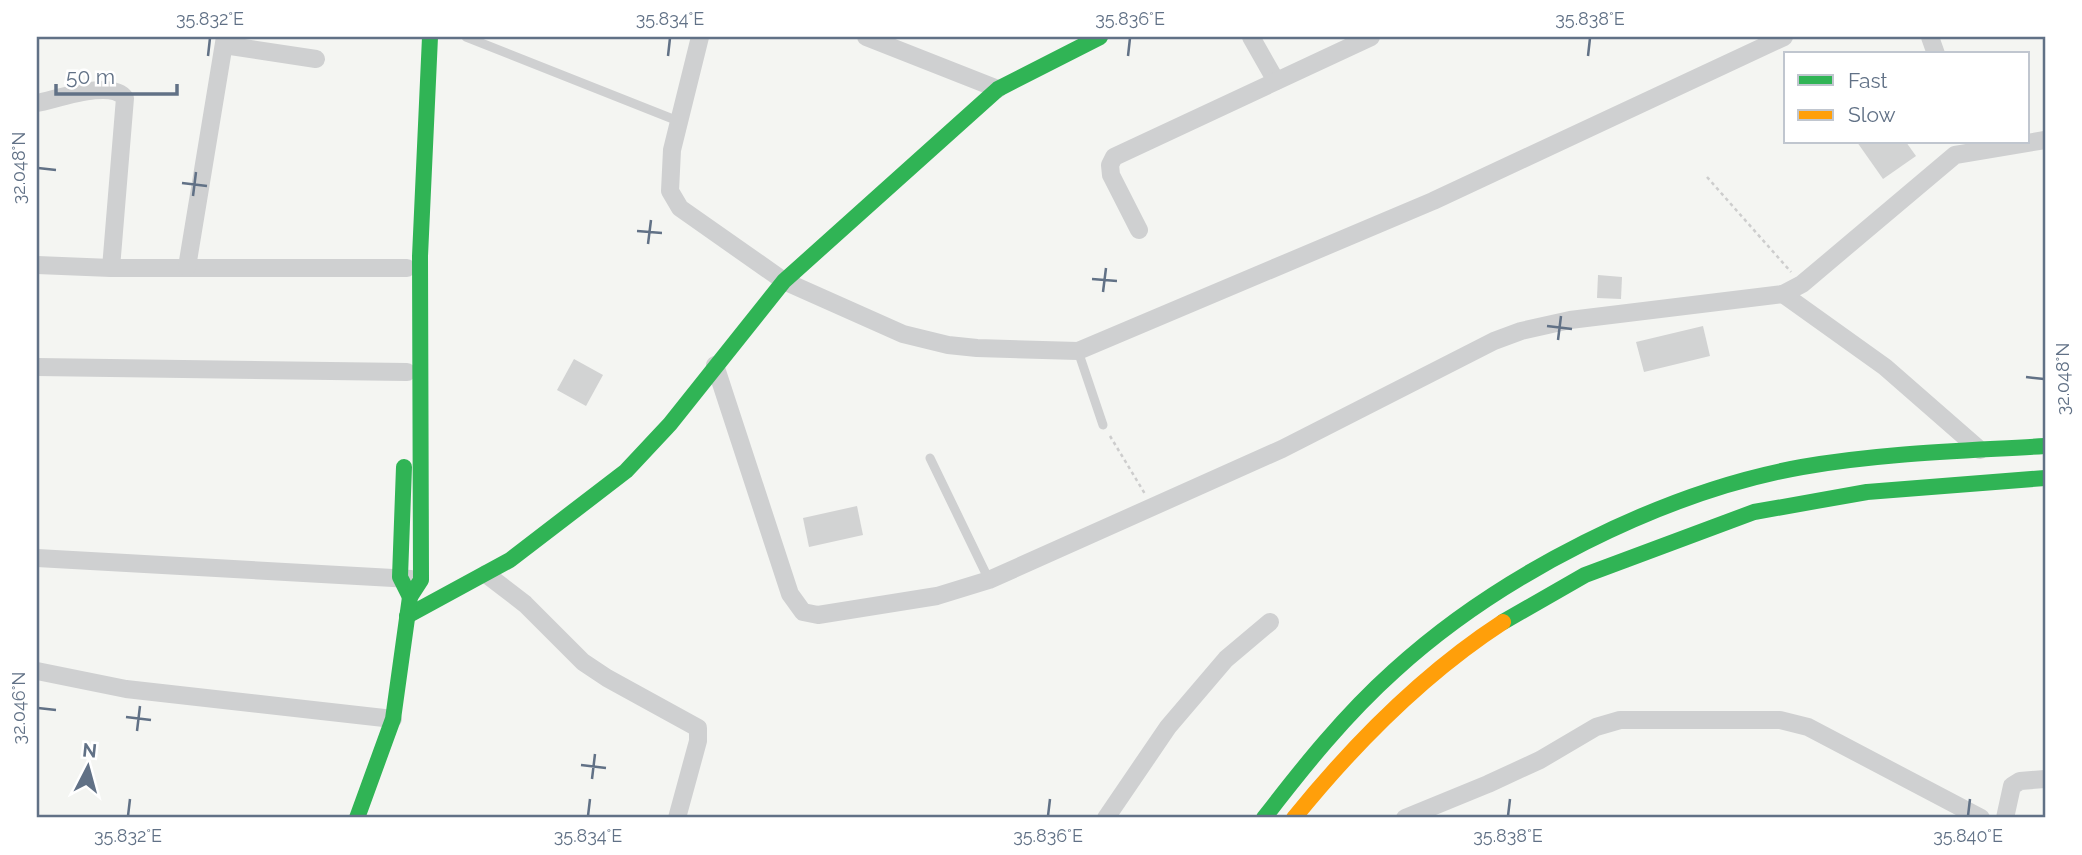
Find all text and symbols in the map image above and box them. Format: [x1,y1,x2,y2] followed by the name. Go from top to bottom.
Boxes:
[176,8,244,29] text: 35.832°E
[636,8,704,29] text: 35.834°E
[1095,8,1165,29] text: 35.836°E
[1555,8,1625,29] text: 35.838°E
[56,52,177,96] scale bar
[1784,52,2030,144] legend
[66,64,115,89] text: 50 m
[1848,68,1888,93] text: Fast
[1848,102,1896,127] text: Slow
[8,132,29,204] text: 32.048°N
[2052,343,2073,415] text: 32.048°N
[8,672,29,744] text: 32.046°N
[52,732,122,802] north arrow
[81,738,98,762] text: N
[94,825,162,846] text: 35.832°E
[554,825,622,846] text: 35.834°E
[1013,825,1083,846] text: 35.836°E
[1473,825,1543,846] text: 35.838°E
[1933,825,2003,846] text: 35.840°E

